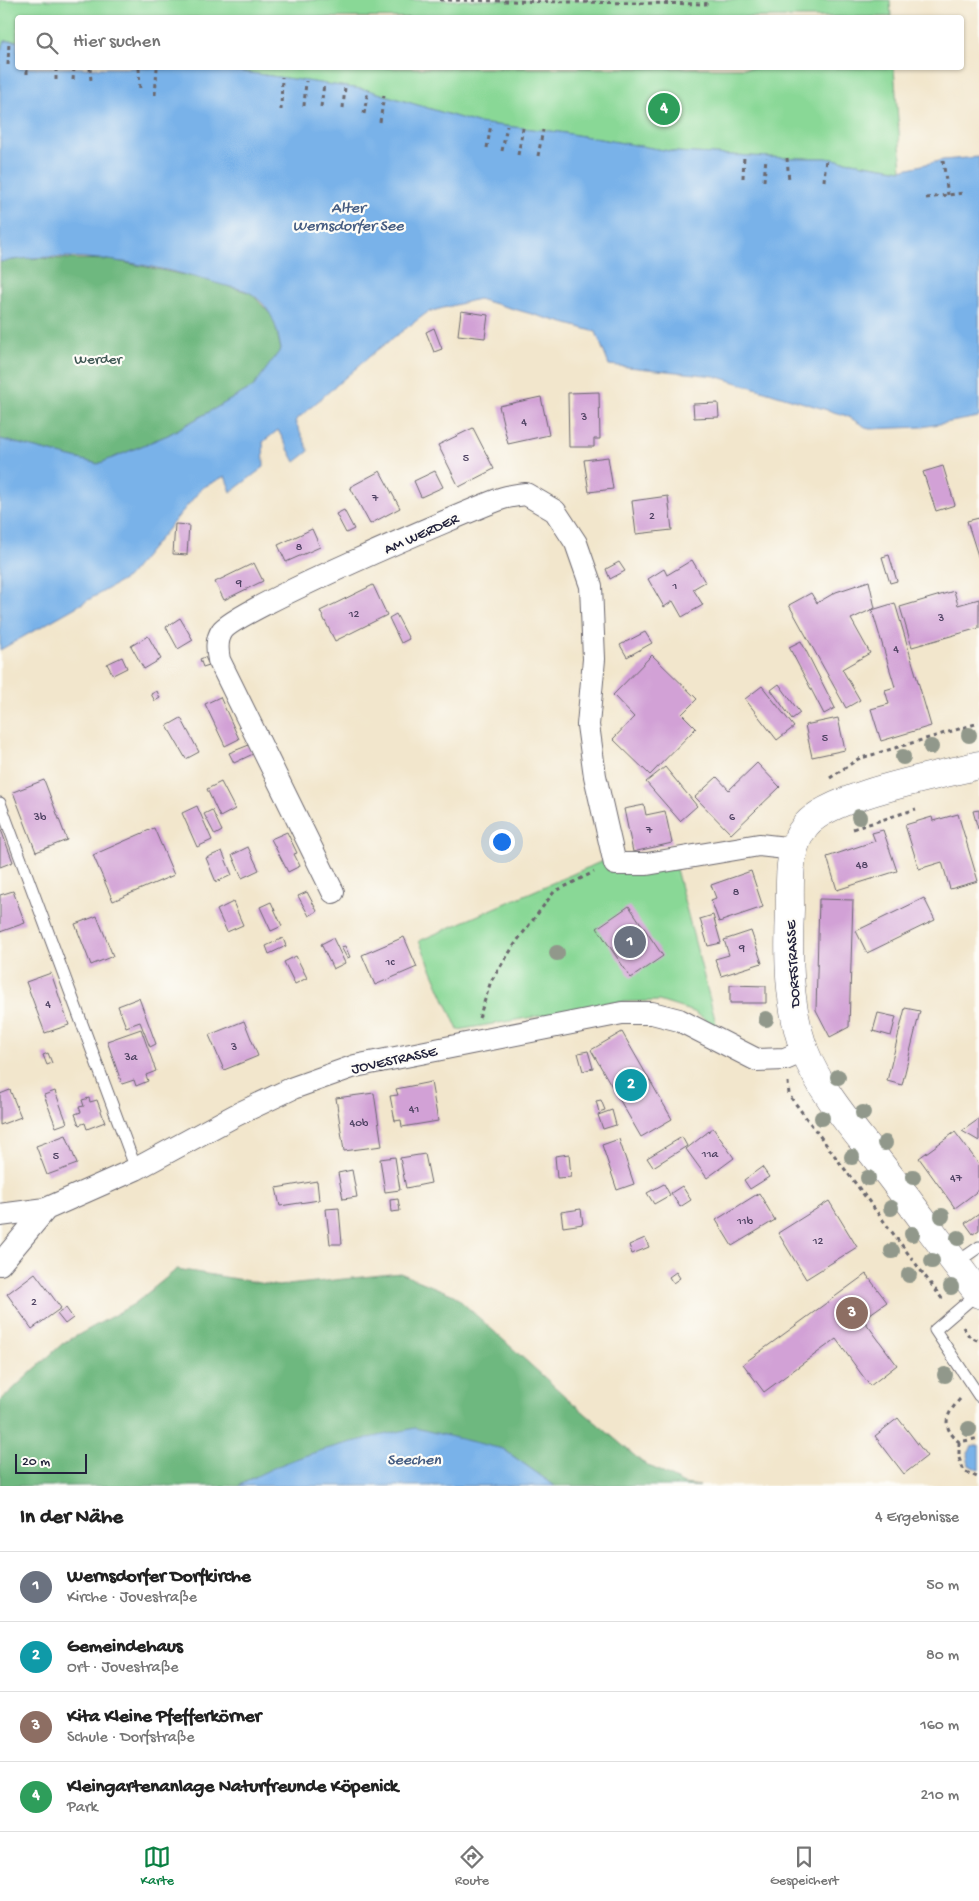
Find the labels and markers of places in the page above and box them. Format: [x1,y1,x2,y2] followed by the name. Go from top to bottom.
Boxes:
[648,90,680,128] pin: 4
[614,923,646,961] pin: 1
[615,1066,647,1104] pin: 2
[836,1294,868,1332] pin: 3

